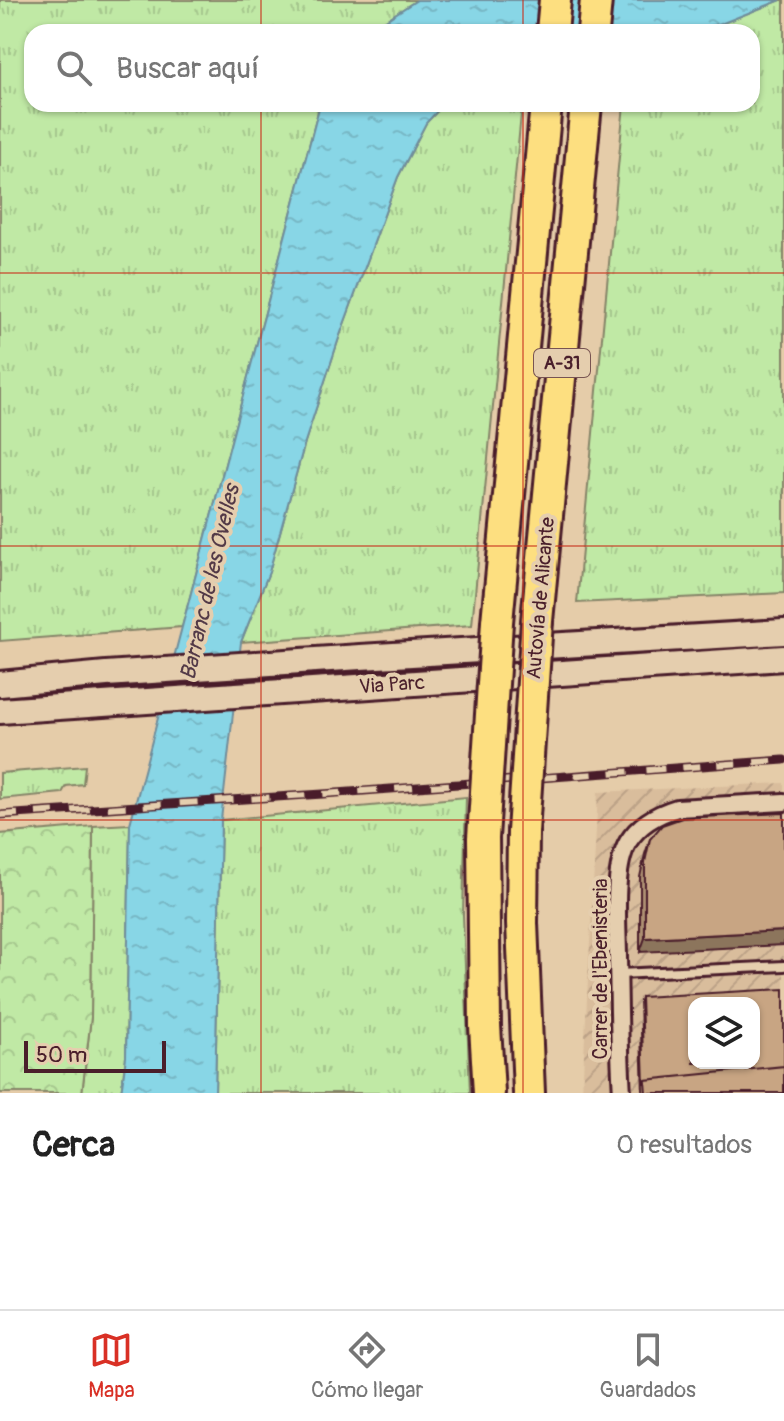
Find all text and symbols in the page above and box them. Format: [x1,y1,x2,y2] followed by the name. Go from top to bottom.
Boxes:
[24,24,760,112] search box
[52,46,96,90] icon: search
[116,50,259,87] text: Buscar aquí
[534,349,590,377] road number: A-31
[174,480,247,683] water label: Barranc de les Ovelles
[521,516,560,680] street label: Autovía de Alicante
[358,670,426,699] street label: Via Parc
[588,878,613,1060] street label: Carrer de l'Ebenisteria
[688,997,760,1069] map controls
[688,997,760,1069] button: layers
[24,1037,166,1073] scale bar
[36,1041,87,1069] text: 50 m
[32,1124,115,1167] text: Cerca
[616,1129,752,1161] text: 0 resultados
[88,1328,135,1404] tab: Mapa
[311,1328,423,1404] tab: Cómo llegar
[600,1328,696,1404] tab: Guardados

